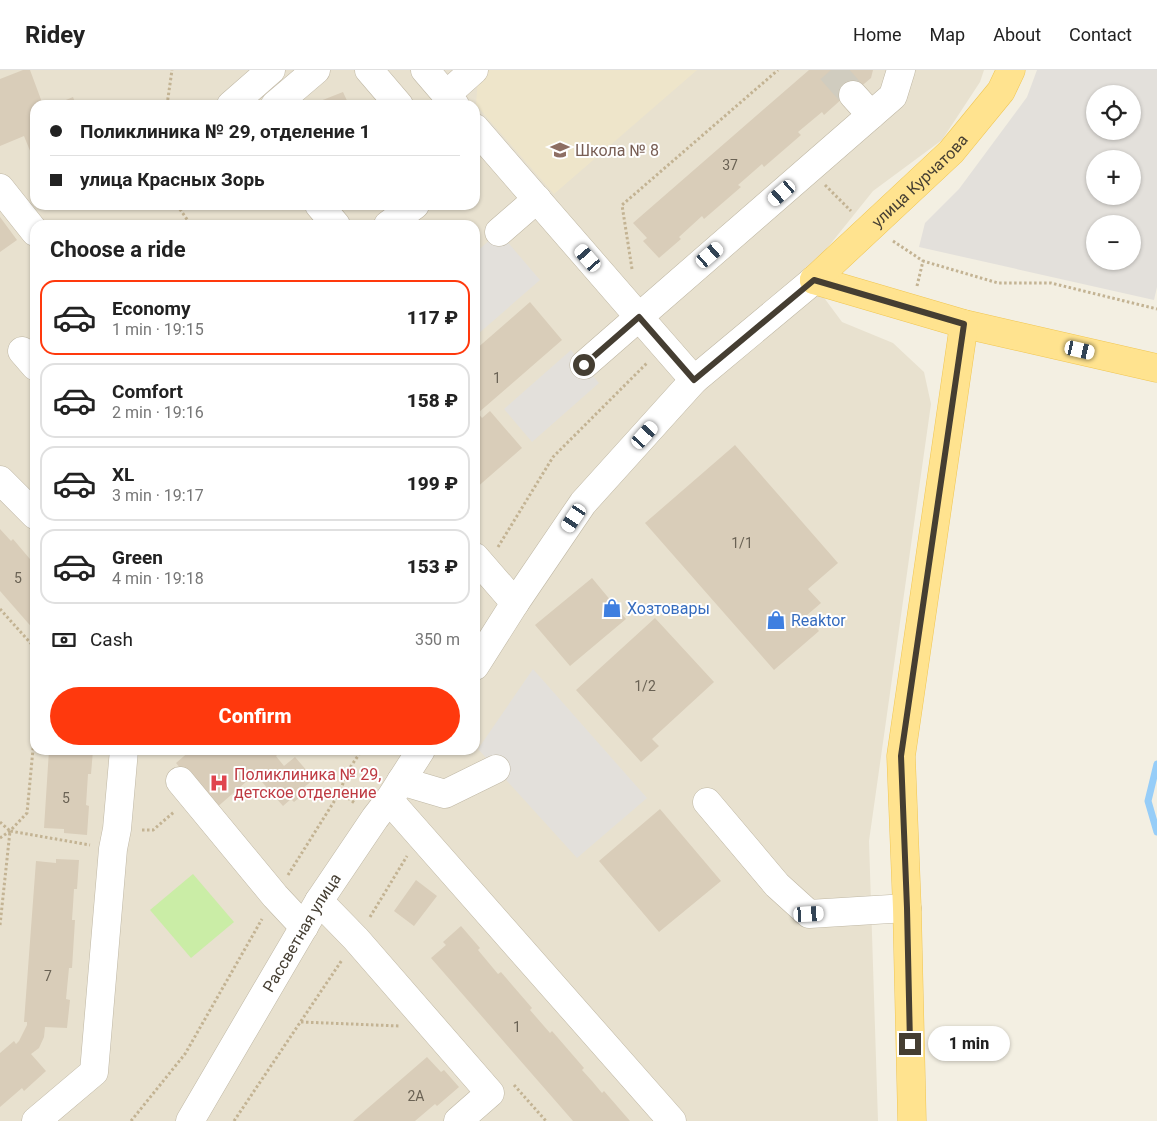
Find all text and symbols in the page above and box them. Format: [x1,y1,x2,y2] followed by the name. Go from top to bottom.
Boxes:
[25,21,85,49] text: Ridey
[853,24,902,45] text: Home
[930,24,965,45] text: Map
[993,24,1041,45] text: About
[1069,24,1132,45] text: Contact
[1086,85,1141,270] map controls
[1086,85,1141,140] button: locate
[80,120,370,143] text: Поликлиника № 29, отделение 1
[867,130,971,231] street label: улица Курчатова
[549,139,571,161] school or university icon: Школа № 8
[575,141,659,160] place label: Школа № 8
[1086,150,1141,205] button: +
[722,157,738,173] house number: 37
[80,168,265,191] text: улица Красных Зорь
[765,177,798,209] car
[1086,215,1141,270] button: −
[50,237,186,262] text: Choose a ride
[693,239,726,271] car
[572,242,603,274] car
[52,295,97,340] icon: car
[112,297,191,320] text: Economy
[407,306,458,329] text: 117 ₽
[112,320,204,339] text: 1 min · 19:15
[1063,339,1096,361] car
[573,354,595,376] route start
[493,370,501,386] house number: 1
[52,378,97,423] icon: car
[112,380,183,403] text: Comfort
[407,389,458,412] text: 158 ₽
[112,403,204,422] text: 2 min · 19:16
[629,419,660,451] car
[52,461,97,506] icon: car
[112,463,134,486] text: XL
[407,472,458,495] text: 199 ₽
[112,486,204,505] text: 3 min · 19:17
[559,501,588,535] car
[731,535,753,551] house number: 1/1
[52,544,97,589] icon: car
[112,546,163,569] text: Green
[407,555,458,578] text: 153 ₽
[112,569,204,588] text: 4 min · 19:18
[14,570,22,586] house number: 5
[601,597,623,619] shop icon: Хозтовары
[627,599,710,618] place label: Хозтовары
[765,609,787,631] shop icon: Reaktor
[791,611,846,630] place label: Reaktor
[50,626,78,654] icon: cash
[90,628,133,651] text: Cash
[415,630,460,649] text: 350 m
[634,678,656,694] house number: 1/2
[50,687,460,745] button: Confirm
[234,765,381,802] place label: Поликлиника № 29, детское отделение
[208,772,230,794] hospital icon: Поликлиника № 29, детское отделение
[62,790,70,806] house number: 5
[258,869,345,995] street label: Рассветная улица
[793,906,824,922] car
[44,968,52,984] house number: 7
[513,1019,521,1035] house number: 1
[928,1026,1010,1062] callout: 1 min
[899,1033,921,1055] route end
[949,1034,989,1053] text: 1 min
[407,1088,425,1104] house number: 2А

